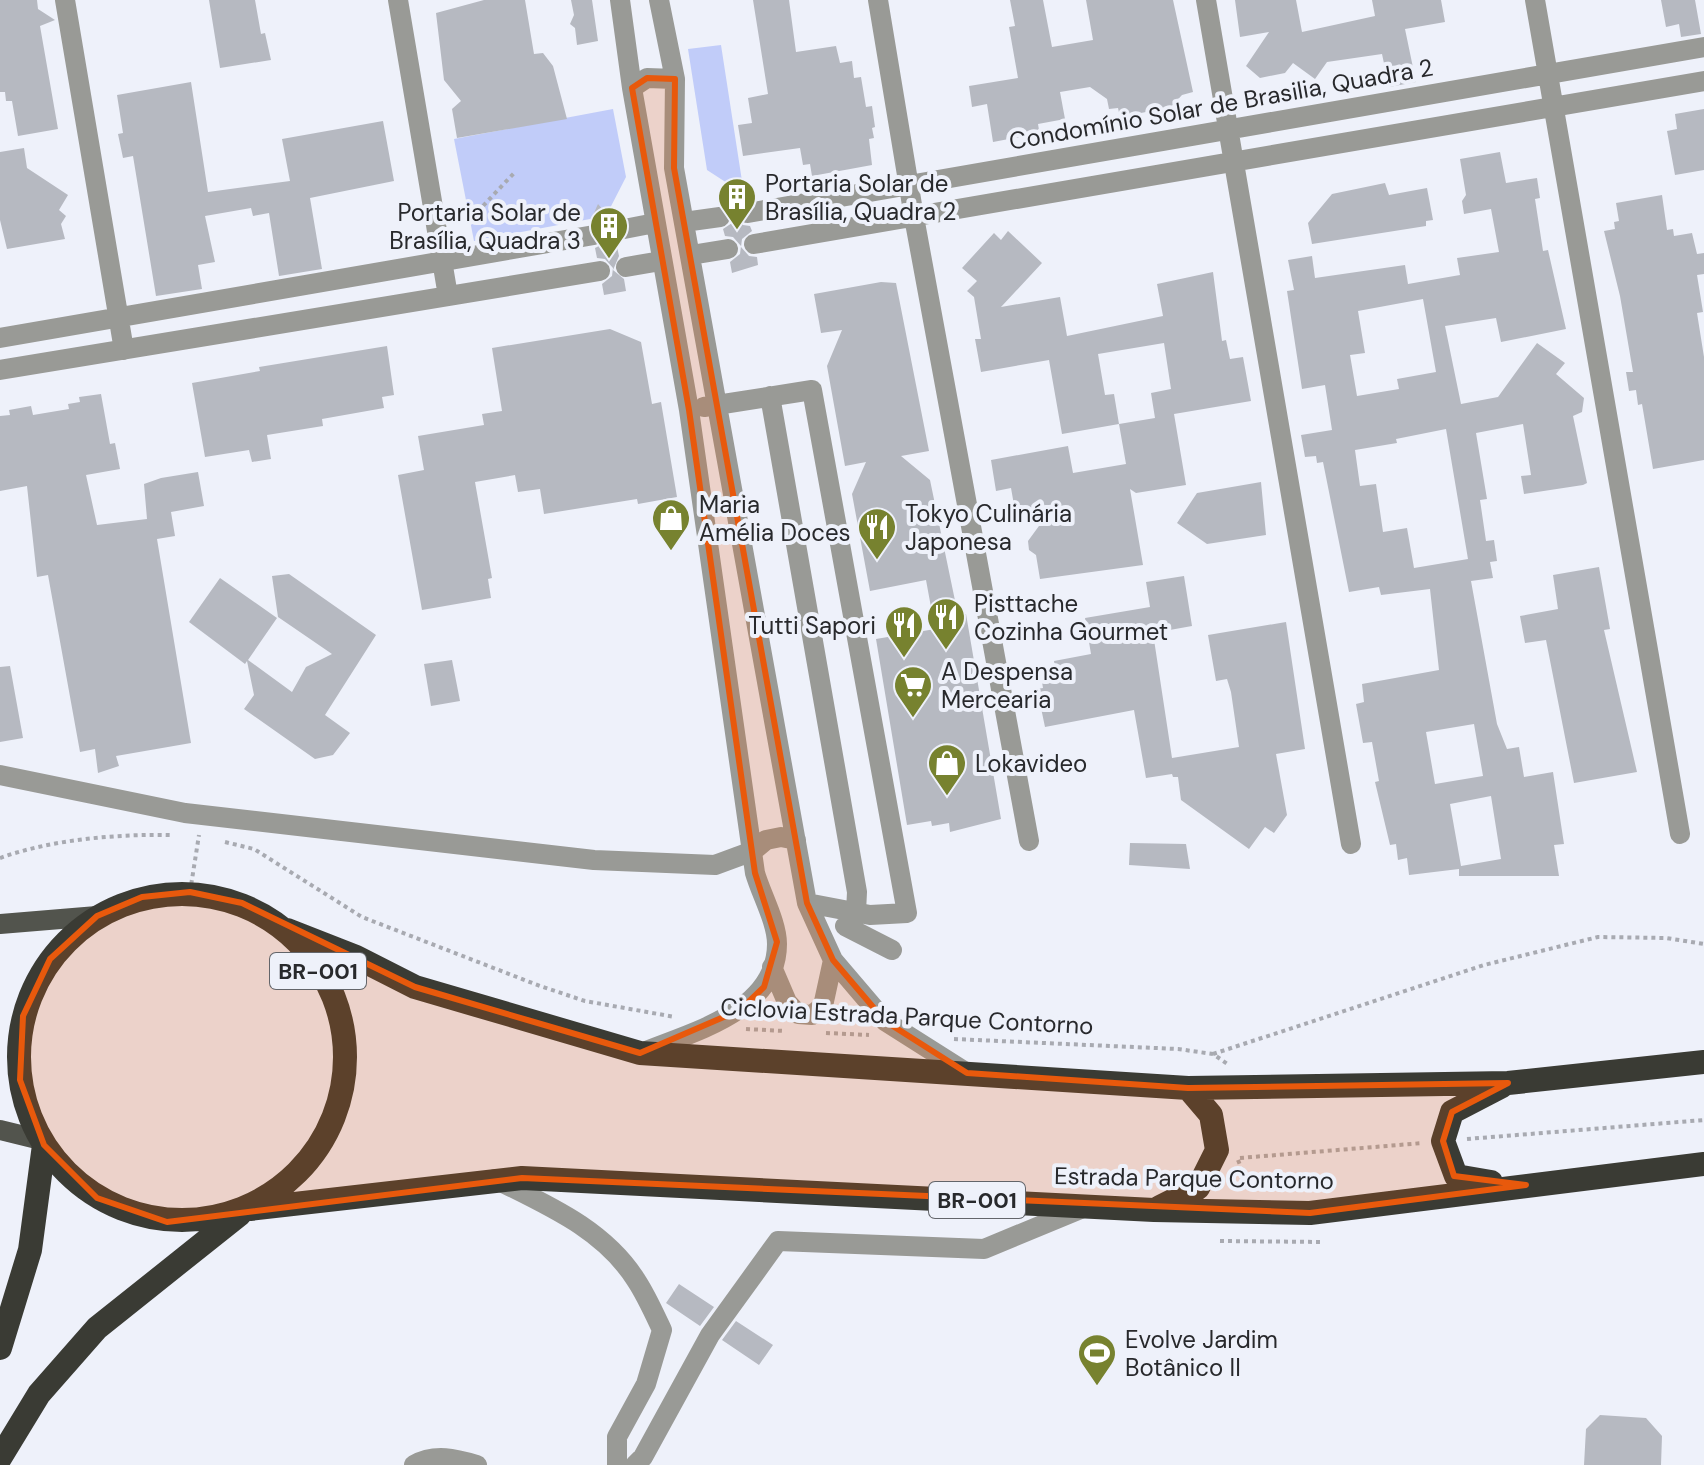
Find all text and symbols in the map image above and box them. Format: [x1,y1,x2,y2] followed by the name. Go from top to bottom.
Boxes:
[1007,51,1435,157] street label: Condomínio Solar de Brasilia, Quadra 2
[765,168,956,227] place label: Portaria Solar de Brasília, Quadra 2
[716,176,758,231] building icon: Portaria Solar de Brasília, Quadra 2
[389,197,581,256] place label: Portaria Solar de Brasília, Quadra 3
[588,205,630,260] building icon: Portaria Solar de Brasília, Quadra 3
[699,489,851,548] place label: Maria Amélia Doces
[650,497,692,552] shop icon: Maria Amélia Doces
[905,498,1072,557] place label: Tokyo Culinária Japonesa
[856,506,898,561] restaurant icon: Tokyo Culinária Japonesa
[974,588,1168,647] place label: Pisttache Cozinha Gourmet
[925,596,967,651] restaurant icon: Pisttache Cozinha Gourmet
[883,604,925,659] restaurant icon: Tutti Sapori
[748,610,876,641] place label: Tutti Sapori
[941,656,1073,715] place label: A Despensa Mercearia
[892,664,934,719] supermarket icon: A Despensa Mercearia
[926,742,968,797] shop icon: Lokavideo
[975,748,1087,779] place label: Lokavideo
[270,953,366,989] road number: BR-001
[720,991,1094,1041] street label: Ciclovia Estrada Parque Contorno
[1054,1160,1334,1196] street label: Estrada Parque Contorno
[929,1182,1025,1218] road number: BR-001
[1125,1324,1278,1383] place label: Evolve Jardim Botânico II
[1076,1332,1118,1387] sports icon: Evolve Jardim Botânico II

